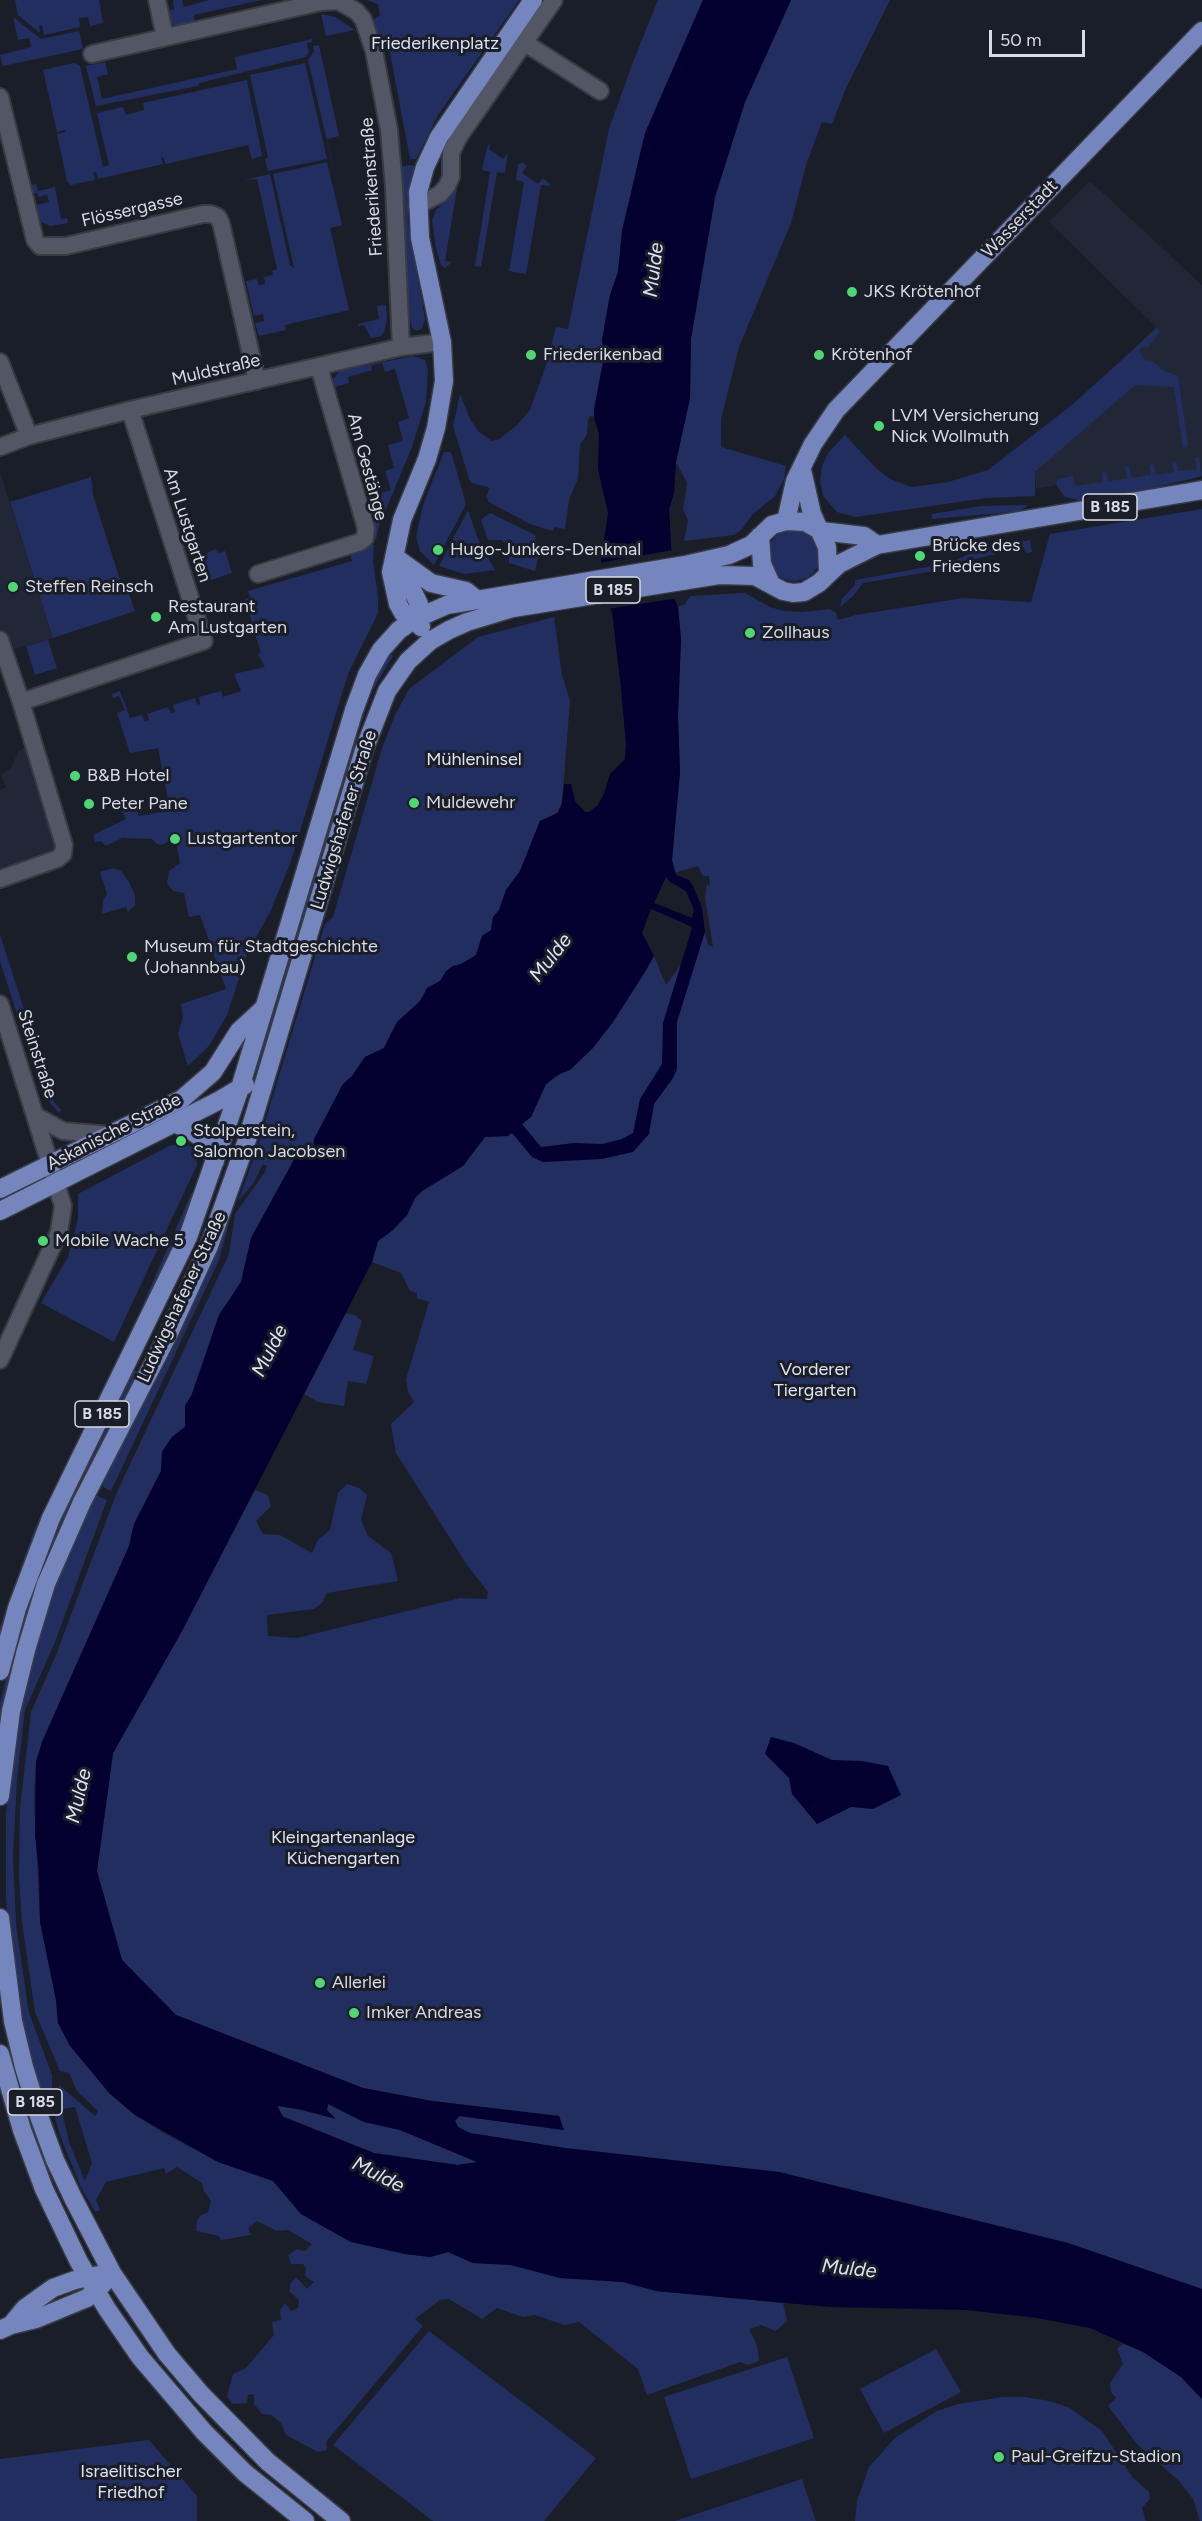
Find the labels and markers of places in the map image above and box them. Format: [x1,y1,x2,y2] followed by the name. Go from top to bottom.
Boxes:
[864,281,981,303] place label: JKS Krötenhof
[845,285,859,299] marker: JKS Krötenhof
[543,344,662,366] place label: Friederikenbad
[831,344,912,366] place label: Krötenhof
[524,348,538,362] marker: Friederikenbad
[812,348,826,362] marker: Krötenhof
[891,405,1039,448] place label: LVM Versicherung Nick Wollmuth
[872,419,886,433] marker: LVM Versicherung Nick Wollmuth
[932,535,1020,578] place label: Brücke des Friedens
[450,539,641,561] place label: Hugo-Junkers-Denkmal
[431,543,445,557] marker: Hugo-Junkers-Denkmal
[913,549,927,563] marker: Brücke des Friedens
[25,576,154,598] place label: Steffen Reinsch
[6,580,20,594] marker: Steffen Reinsch
[168,596,287,638] place label: Restaurant Am Lustgarten
[149,610,163,624] marker: Restaurant Am Lustgarten
[762,622,830,644] place label: Zollhaus
[743,626,757,640] marker: Zollhaus
[87,765,170,787] place label: B&B Hotel
[68,769,82,783] marker: B&B Hotel
[426,792,515,814] place label: Muldewehr
[101,793,187,815] place label: Peter Pane
[407,796,421,810] marker: Muldewehr
[82,797,96,811] marker: Peter Pane
[187,828,297,850] place label: Lustgartentor
[168,832,182,846] marker: Lustgartentor
[144,936,378,978] place label: Museum für Stadtgeschichte (Johannbau)
[125,950,139,964] marker: Museum für Stadtgeschichte (Johannbau)
[193,1120,345,1162] place label: Stolperstein, Salomon Jacobsen
[174,1134,188,1148] marker: Stolperstein, Salomon Jacobsen
[55,1230,184,1252] place label: Mobile Wache 5
[36,1234,50,1248] marker: Mobile Wache 5
[332,1972,386,1994] place label: Allerlei
[313,1976,327,1990] marker: Allerlei
[366,2002,481,2024] place label: Imker Andreas
[347,2006,361,2020] marker: Imker Andreas
[1011,2446,1181,2468] place label: Paul-Greifzu-Stadion
[992,2450,1006,2464] marker: Paul-Greifzu-Stadion

